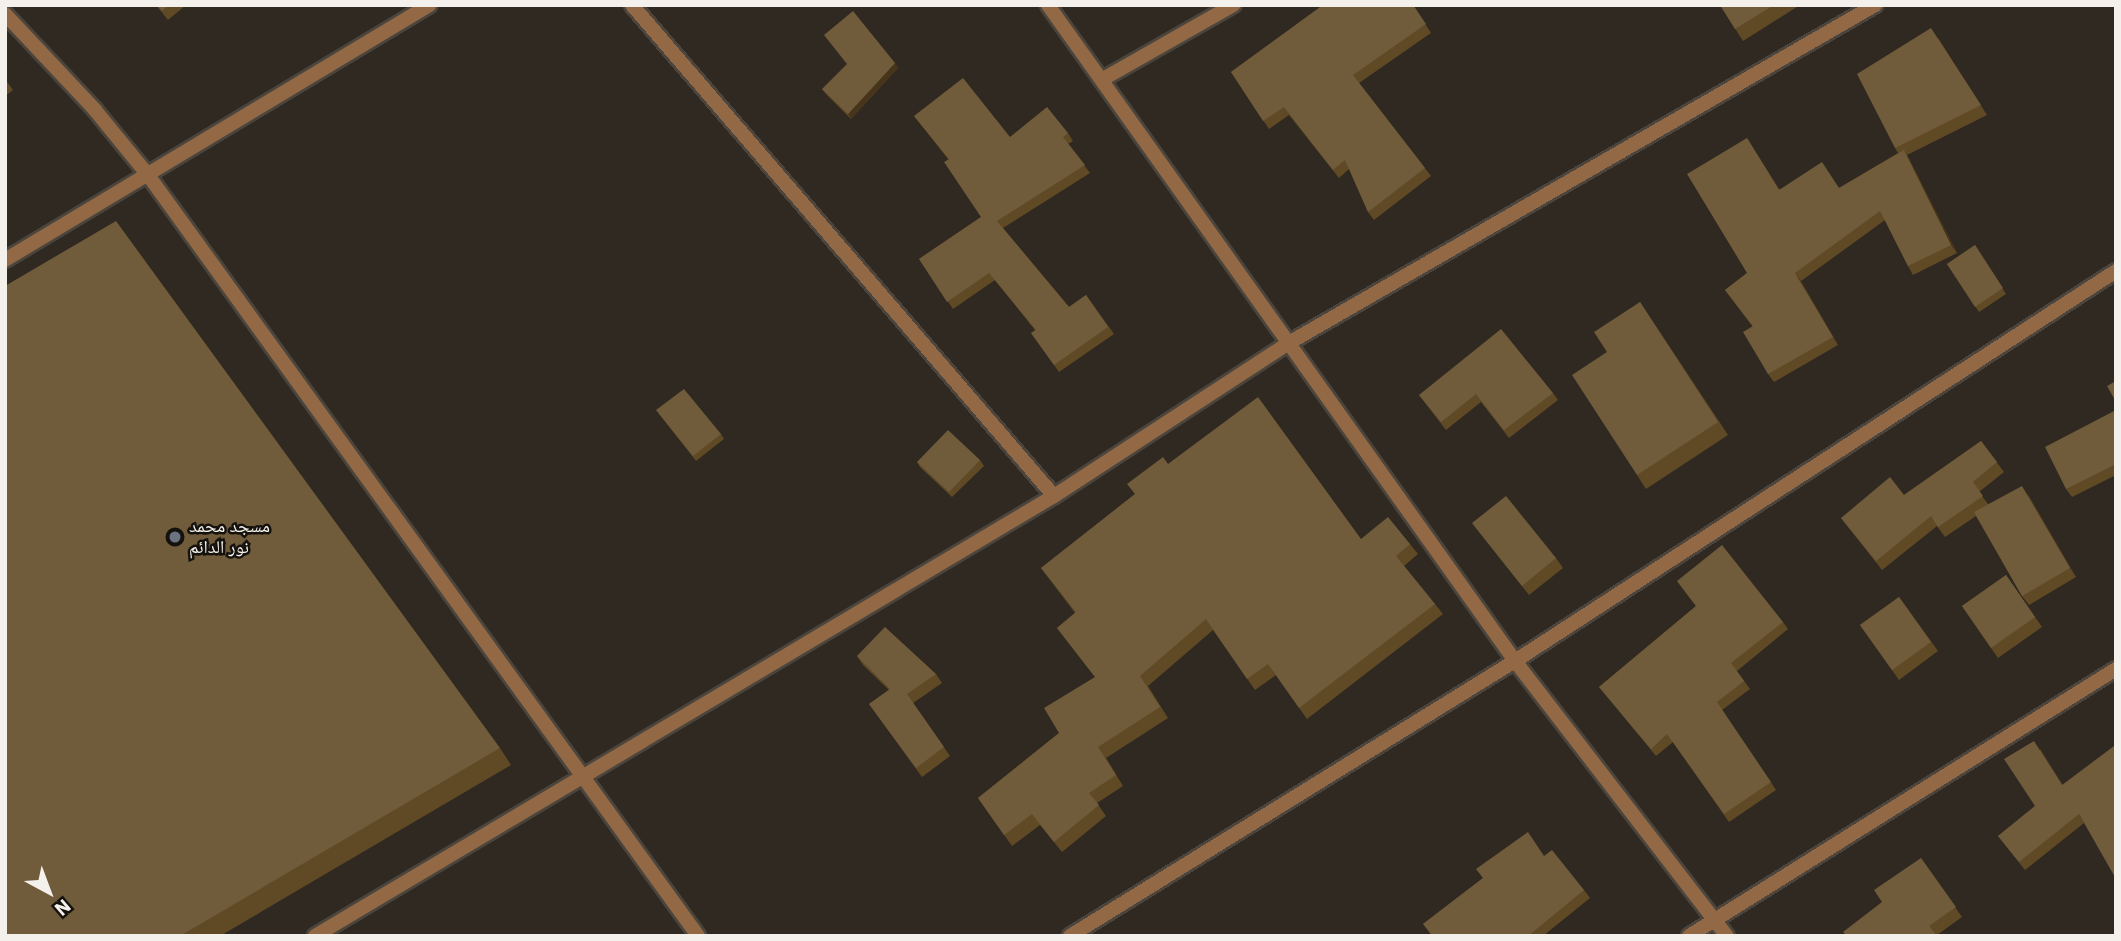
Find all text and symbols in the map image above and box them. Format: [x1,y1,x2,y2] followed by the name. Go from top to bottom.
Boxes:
[189,516,270,558] place label: مسجد محمد نور الدائم
[167,529,183,545] marker: مسجد محمد نور الدائم
[14,857,84,927] north arrow
[50,894,76,921] text: N

